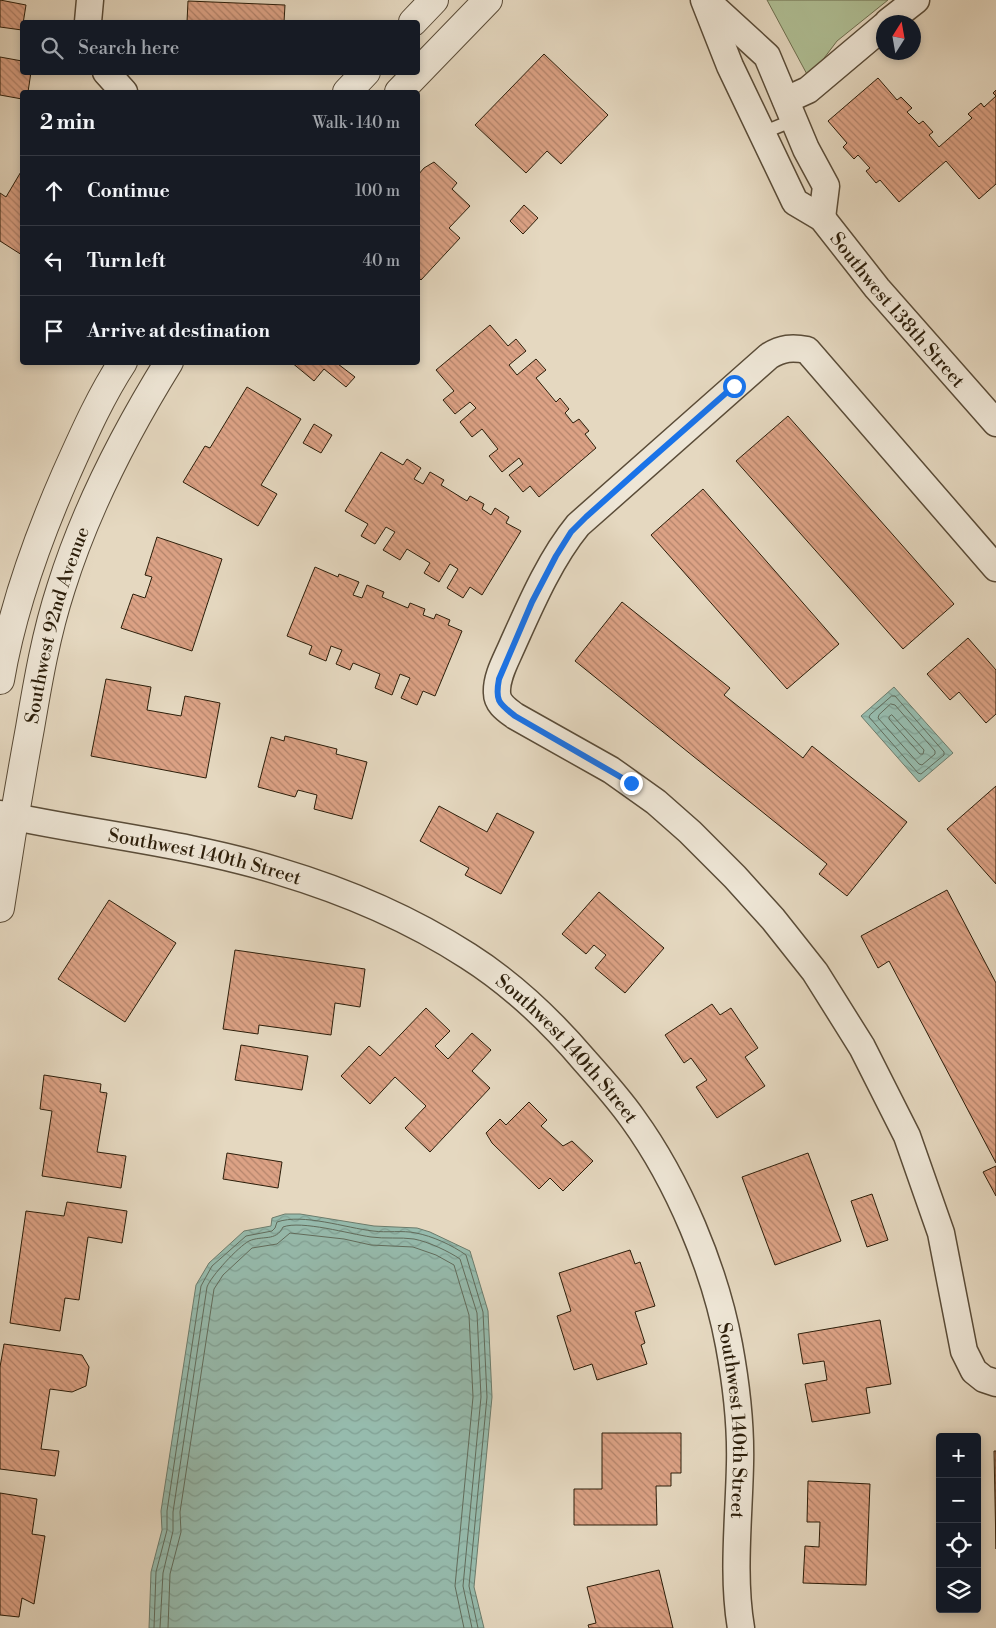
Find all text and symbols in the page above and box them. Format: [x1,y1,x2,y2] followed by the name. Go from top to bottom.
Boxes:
[876,15,921,60] north arrow
[20,20,420,75] search box
[38,34,66,62] icon: search
[78,36,179,60] text: Search here
[40,110,95,136] text: 2 min
[312,113,400,133] text: Walk · 140 m
[40,177,68,205] icon: ahead
[87,179,170,203] text: Continue
[355,181,400,201] text: 100 m
[825,227,970,393] street label: Southwest 138th Street
[40,247,68,275] icon: left
[87,249,166,273] text: Turn left
[363,251,400,271] text: 40 m
[40,317,68,345] icon: arrive
[87,319,270,343] text: Arrive at destination
[723,375,746,398] route start
[20,523,95,725] street label: Southwest 92nd Avenue
[620,772,643,795] route end
[106,823,304,891] street label: Southwest 140th Street
[491,969,643,1128] street label: Southwest 140th Street
[712,1320,751,1520] street label: Southwest 140th Street
[936,1433,981,1613] map controls
[936,1433,981,1478] button: +
[936,1478,981,1523] button: −
[936,1523,981,1568] button: locate
[936,1568,981,1613] button: layers

